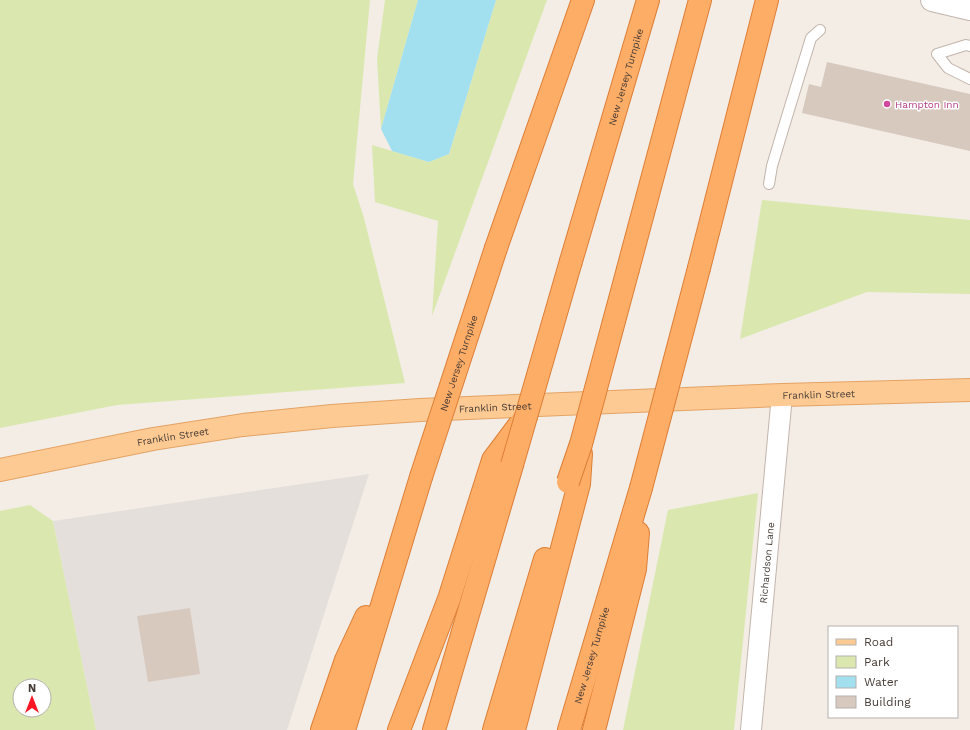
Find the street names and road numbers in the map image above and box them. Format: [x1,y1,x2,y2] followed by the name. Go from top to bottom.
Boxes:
[606,27,645,127] street label: New Jersey Turnpike
[438,313,480,413] street label: New Jersey Turnpike
[782,388,856,401] street label: Franklin Street
[459,400,532,414] street label: Franklin Street
[136,425,210,448] street label: Franklin Street
[758,521,776,604] street label: Richardson Lane
[572,605,611,705] street label: New Jersey Turnpike

